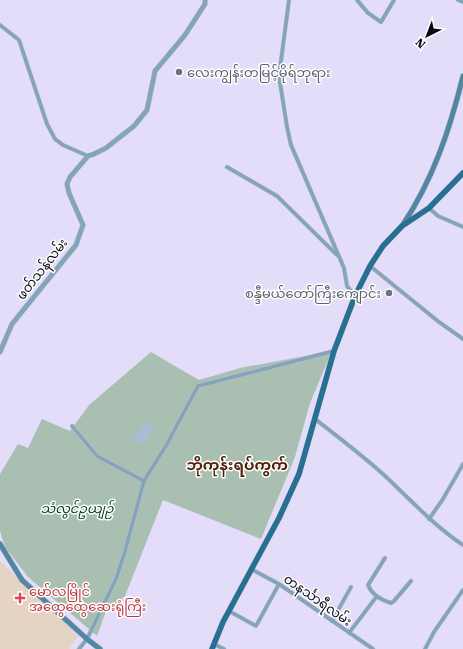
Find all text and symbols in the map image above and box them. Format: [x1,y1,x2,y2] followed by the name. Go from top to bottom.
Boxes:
[407,16,447,56] north arrow
[413,35,428,51] text: N
[187,64,331,84] place label: လေးကျွန်းတမြင့်မိုရ်ဘုရား
[174,67,184,77] marker: လေးကျွန်းတမြင့်မိုရ်ဘုရား
[13,235,73,304] street label: ဖတ်သန်လမ်း
[245,285,381,304] place label: စန္ဒီမယ်တော်ကြီးကျောင်း
[384,288,394,298] marker: စန္ဒီမယ်တော်ကြီးကျောင်း
[186,455,288,477] district label: ဘိုကုန်းရပ်ကွက်
[41,499,115,520] park label: သံလွင်ဥယျဉ်
[279,570,355,631] street label: တနင်္သာရီလမ်း
[29,583,146,617] place label: မော်လမြိုင် အထွေထွေဆေးရုံကြီး
[14,592,26,604] marker: မော်လမြိုင် အထွေထွေဆေးရုံကြီး

